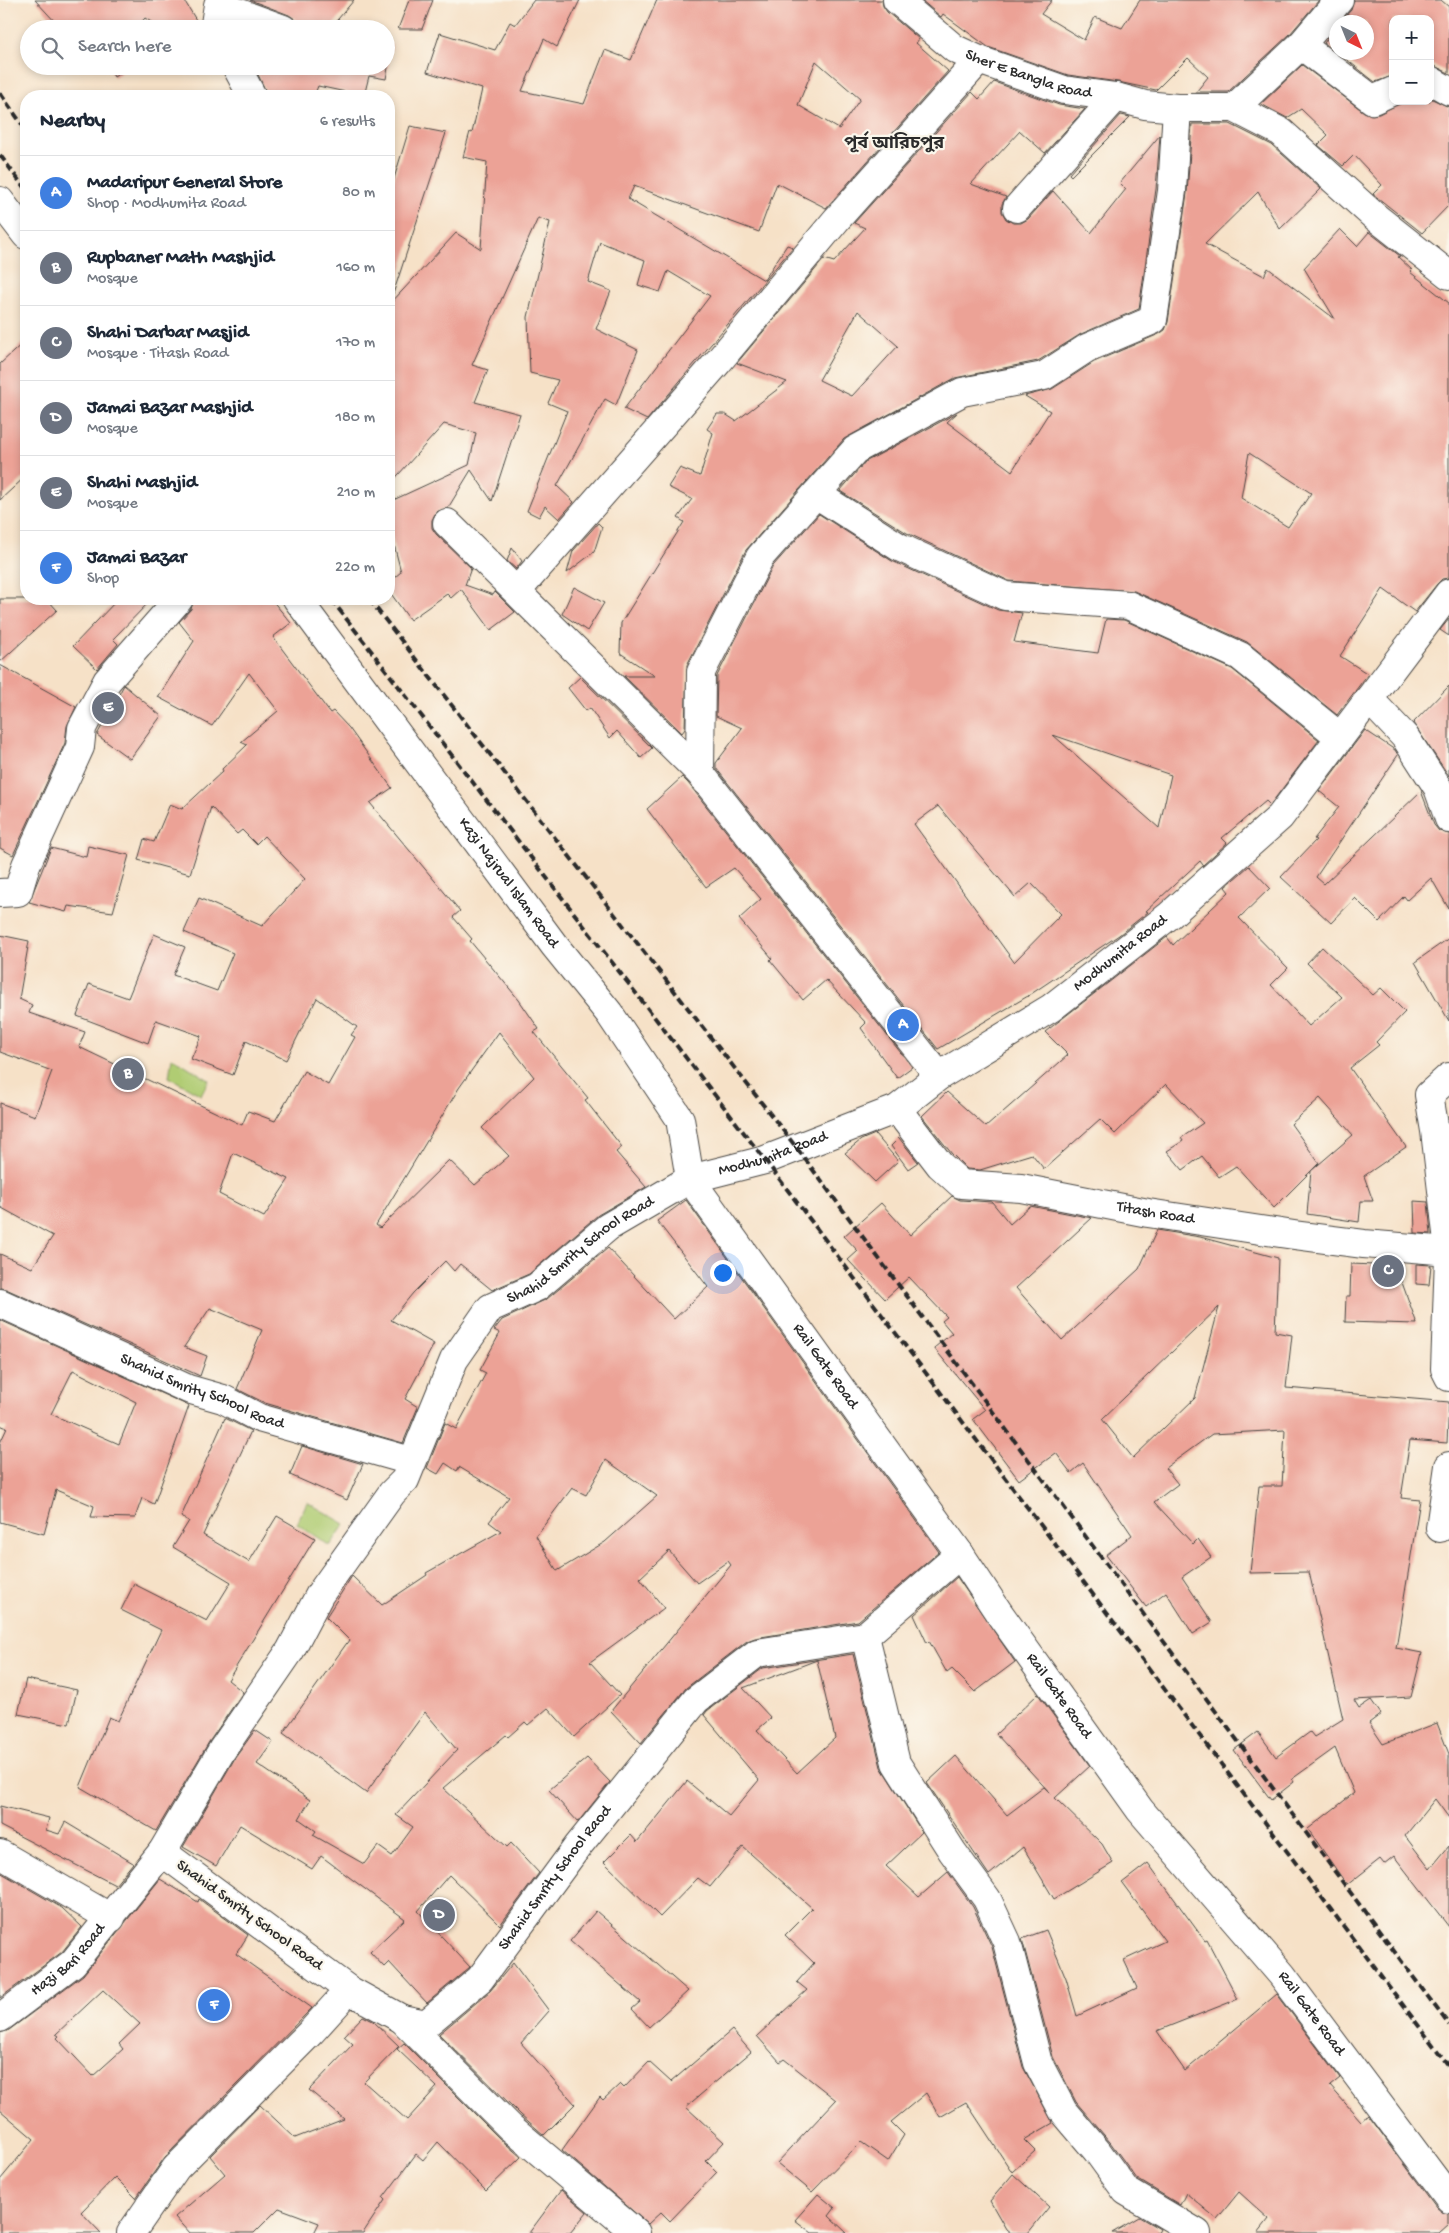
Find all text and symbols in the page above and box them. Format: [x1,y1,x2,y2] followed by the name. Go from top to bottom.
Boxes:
[1329,15,1374,60] north arrow
[1389,15,1434,105] map controls
[1389,15,1434,60] button: +
[20,20,395,75] search box
[38,34,66,62] icon: search
[78,36,172,59] text: Search here
[962,45,1094,103] street label: Sher E Bangla Road
[1389,60,1434,105] button: −
[40,110,105,135] text: Nearby
[320,113,375,132] text: 6 results
[844,131,945,155] district label: পূর্ব আরিচপুর
[87,172,282,195] text: Madaripur General Store
[51,184,61,203] text: A
[342,184,375,203] text: 80 m
[87,195,246,214] text: Shop · Modhumita Road
[87,247,274,270] text: Rupbaner Math Mashjid
[52,259,60,278] text: B
[336,259,375,278] text: 160 m
[87,270,138,289] text: Mosque
[87,322,248,345] text: Shahi Darbar Masjid
[52,334,60,353] text: C
[336,334,375,353] text: 170 m
[87,345,229,364] text: Mosque · Titash Road
[87,397,252,420] text: Jamai Bazar Mashjid
[51,409,61,428] text: D
[336,409,375,428] text: 180 m
[87,420,138,439] text: Mosque
[87,472,197,495] text: Shahi Mashjid
[51,484,61,503] text: E
[336,484,375,503] text: 210 m
[87,495,138,514] text: Mosque
[87,547,186,570] text: Jamai Bazar
[52,559,60,578] text: F
[335,559,375,578] text: 220 m
[87,570,119,589] text: Shop
[92,689,124,727] pin: E
[453,814,564,953] street label: Kazi Najrual Islam Road
[1070,910,1173,996] street label: Modhumita Road
[887,1006,919,1044] pin: A
[112,1055,144,1093] pin: B
[716,1127,832,1181] street label: Modhumita Road
[504,1192,659,1309] street label: Shahid Smrity School Road
[1114,1197,1197,1230] street label: Titash Road
[1372,1252,1404,1290] pin: C
[710,1260,736,1286] your location
[788,1320,863,1414] street label: Rail Gate Road
[117,1350,288,1435] street label: Shahid Smrity School Road
[1022,1650,1097,1744] street label: Rail Gate Road
[495,1801,617,1954] street label: Shahid Smrity School Raod
[172,1856,327,1977] street label: Shahid Smrity School Road
[423,1896,455,1934] pin: D
[27,1919,111,2001] street label: Hazi Bari Road
[1273,1968,1350,2061] street label: Rail Gate Road
[198,1986,230,2024] pin: F

